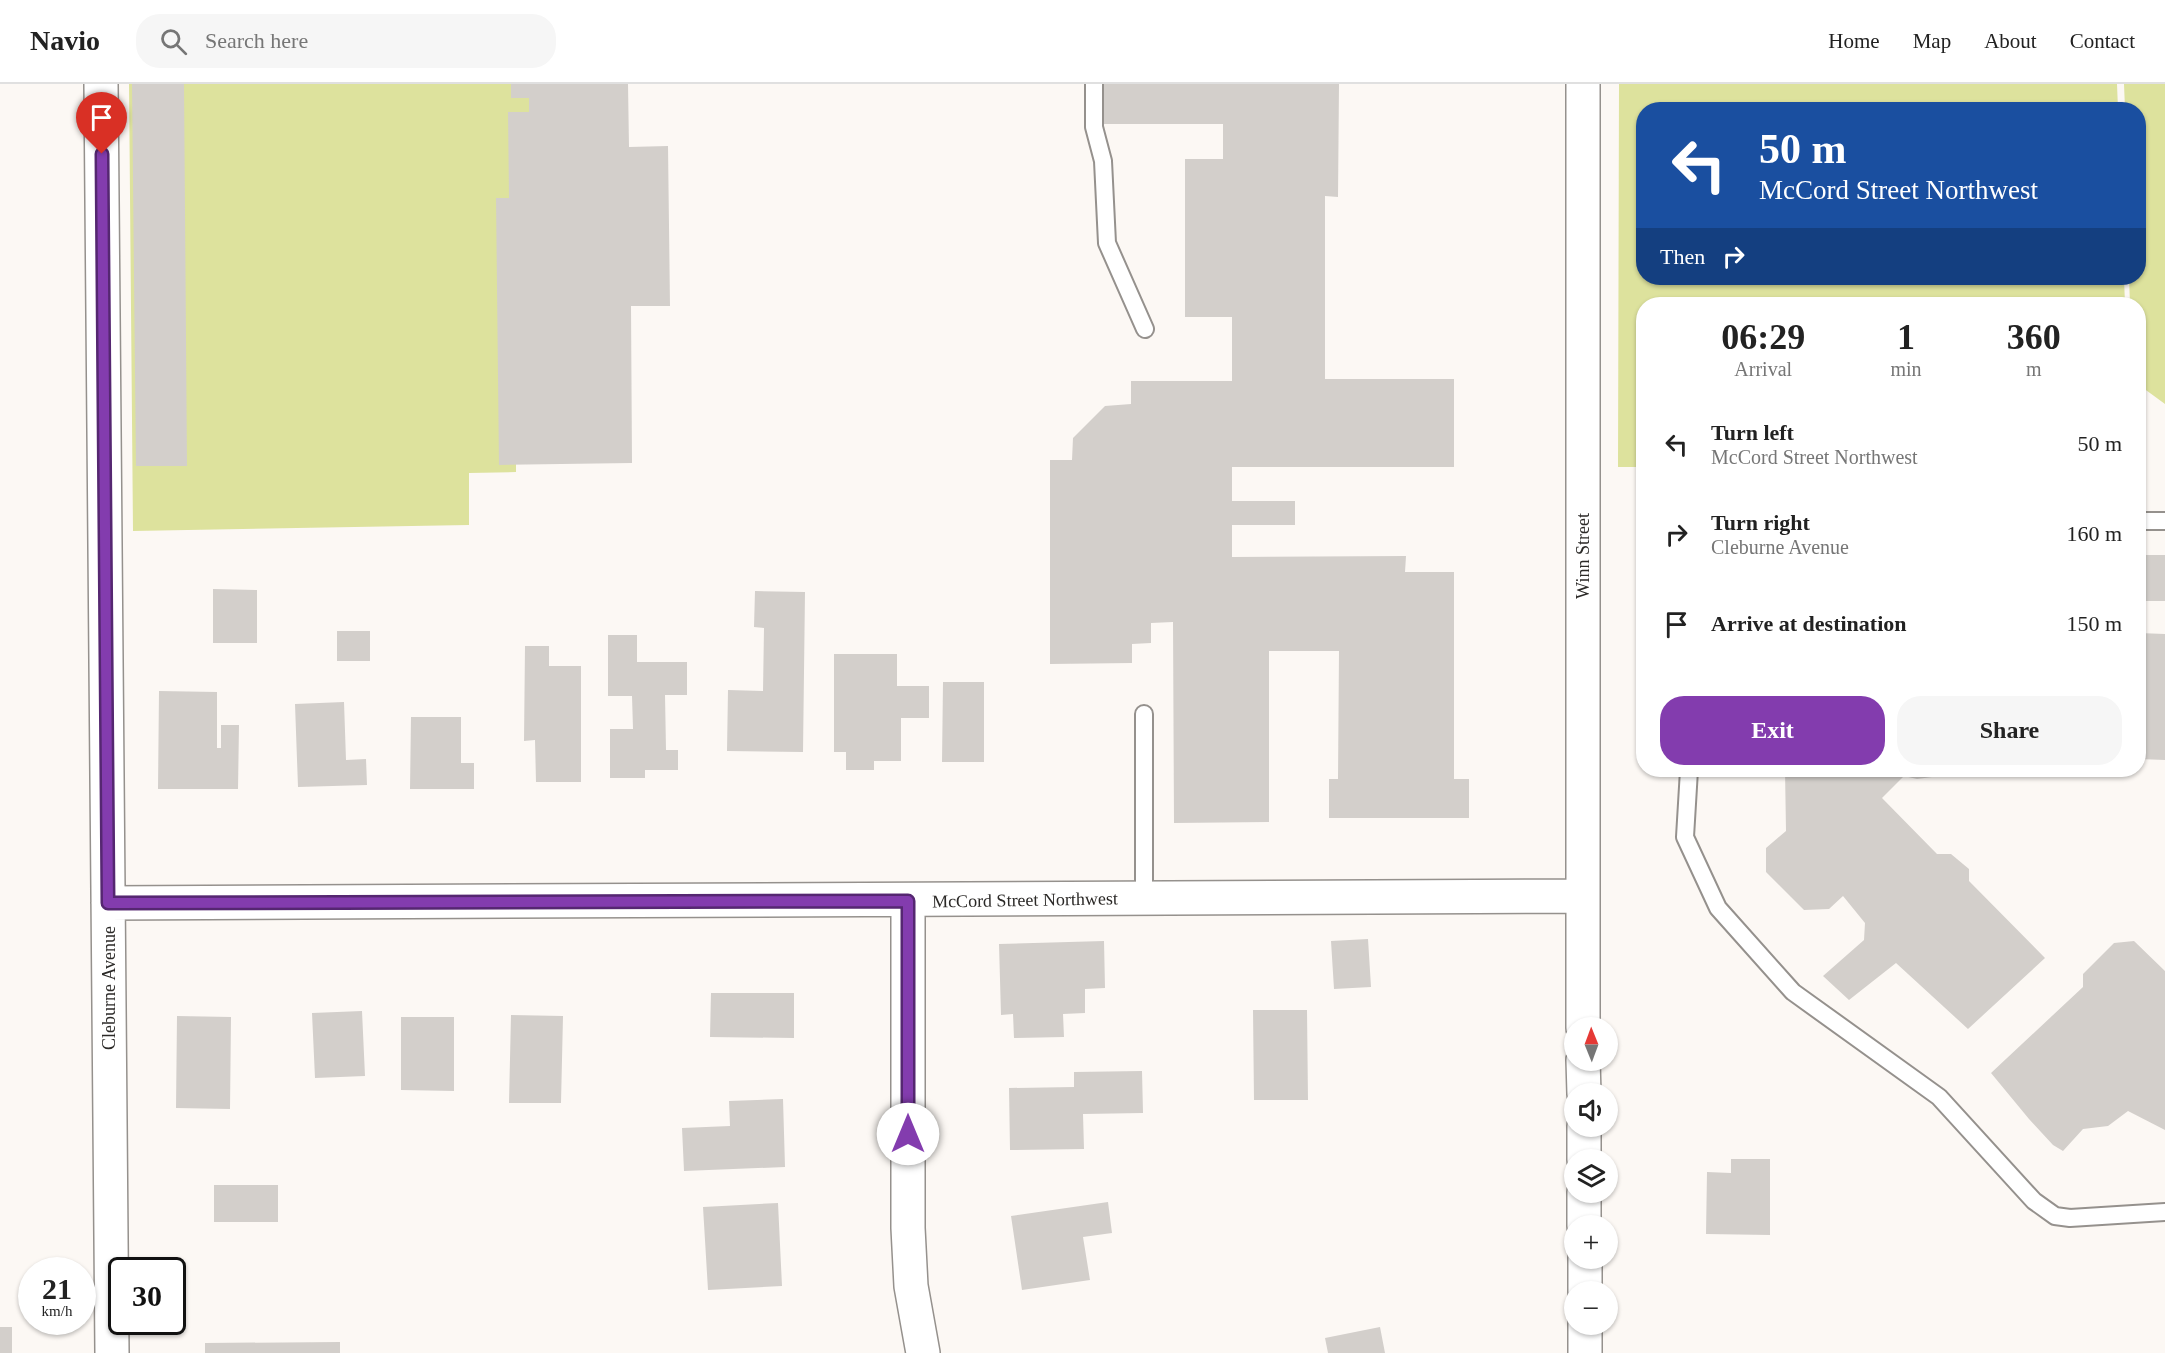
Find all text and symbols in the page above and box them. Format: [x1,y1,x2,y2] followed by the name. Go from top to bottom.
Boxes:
[136,14,556,68] search box
[30,25,100,56] text: Navio
[157,25,190,58] icon: search
[205,28,308,53] text: Search here
[1828,29,1880,53] text: Home
[1913,29,1951,53] text: Map
[1984,29,2037,53] text: About
[2070,29,2135,53] text: Contact
[76,92,127,154] pin
[85,101,118,134] icon: arrive
[1660,126,1738,204] icon: left
[1759,126,1847,172] text: 50 m
[1759,175,2038,205] text: McCord Street Northwest
[1717,240,1750,273] icon: right
[1660,244,1705,269] text: Then
[1721,317,1805,357] text: 06:29
[1897,317,1915,357] text: 1
[2007,317,2061,357] text: 360
[1734,358,1792,380] text: Arrival
[1890,358,1922,380] text: min
[2026,358,2042,380] text: m
[1711,420,1794,445] text: Turn left
[1660,428,1693,461] icon: left
[2077,431,2122,456] text: 50 m
[1711,446,1918,468] text: McCord Street Northwest
[1711,510,1810,535] text: Turn right
[1573,513,1593,599] street label: Winn Street
[1660,518,1693,551] icon: right
[2066,521,2122,546] text: 160 m
[1711,536,1849,558] text: Cleburne Avenue
[1660,608,1693,641] icon: arrive
[1711,611,1907,636] text: Arrive at destination
[2066,611,2122,636] text: 150 m
[1660,696,1885,765] button: Exit
[1897,696,2122,765] button: Share
[932,888,1118,912] street label: McCord Street Northwest
[99,926,119,1050] street label: Cleburne Avenue
[1564,1017,1618,1071] north arrow
[1564,1017,1618,1335] map controls
[1564,1083,1618,1137] button: sound
[876,1102,940,1166] position arrow
[1564,1149,1618,1203] button: layers
[1564,1215,1618,1269] button: +
[108,1257,186,1335] speed limit sign: 30
[42,1272,72,1305] text: 21
[1564,1281,1618,1335] button: −
[42,1303,72,1319] text: km/h

